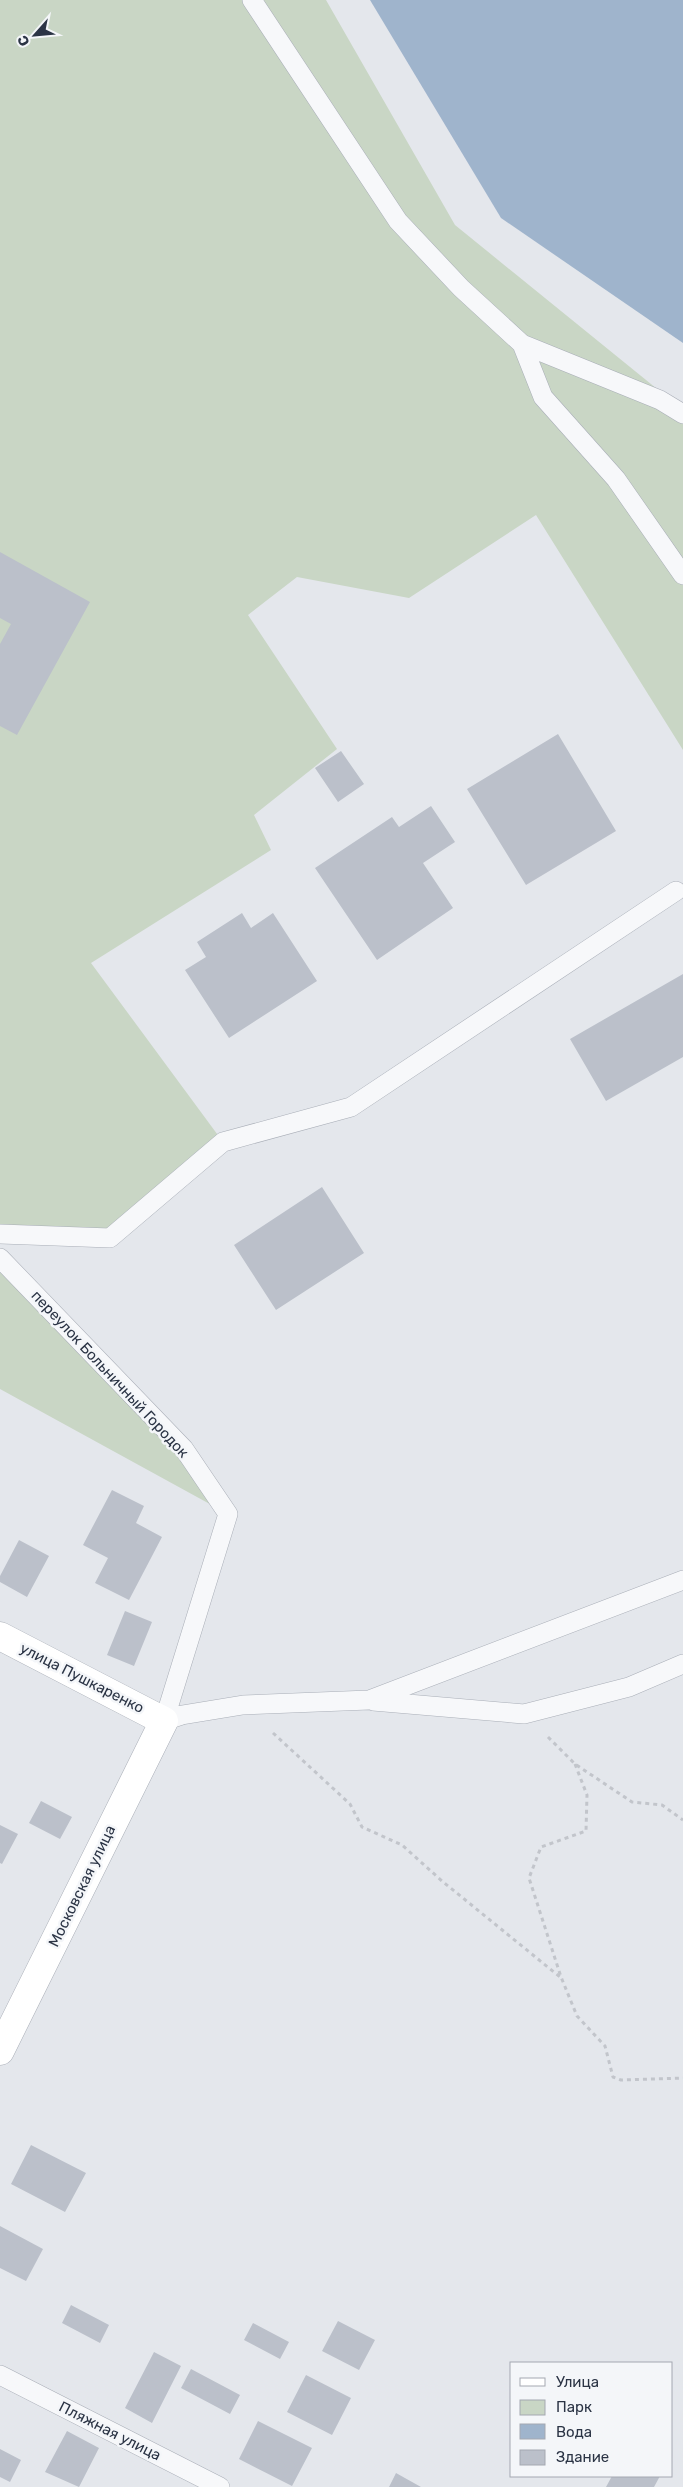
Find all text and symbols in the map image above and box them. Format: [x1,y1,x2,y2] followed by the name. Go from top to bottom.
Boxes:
[10,10,60,60] north arrow
[14,32,34,49] text: С
[28,1287,192,1461] street label: переулок Больничный Городок
[17,1639,147,1717] street label: улица Пушкаренко
[45,1822,119,1950] street label: Московская улица
[510,2362,673,2477] legend
[556,2373,599,2391] text: Улица
[56,2398,164,2464] street label: Пляжная улица
[556,2398,592,2416] text: Парк
[556,2423,592,2441] text: Вода
[556,2448,609,2466] text: Здание

